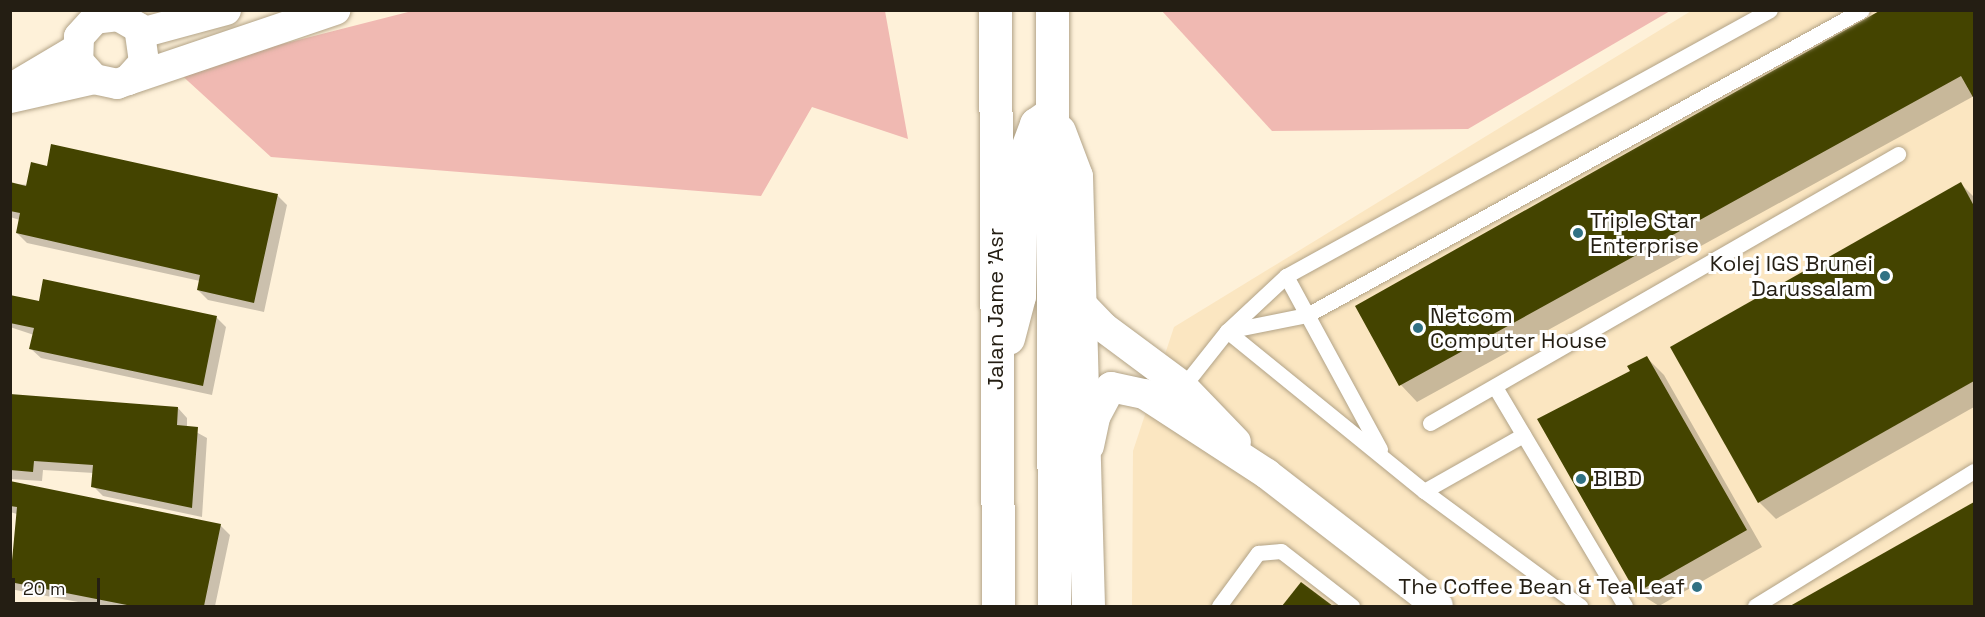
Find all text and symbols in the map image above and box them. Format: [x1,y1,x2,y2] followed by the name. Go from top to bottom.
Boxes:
[1590,207,1699,258] place label: Triple Star Enterprise
[1571,226,1585,240] marker: Triple Star Enterprise
[983,228,1009,390] street label: Jalan Jame 'Asr
[1710,250,1873,302] place label: Kolej IGS Brunei Darussalam
[1878,269,1892,283] marker: Kolej IGS Brunei Darussalam
[1430,302,1607,354] place label: Netcom Computer House
[1411,321,1425,335] marker: Netcom Computer House
[1593,466,1642,492] place label: BIBD
[1574,472,1588,486] marker: BIBD
[15,566,104,604] scale bar
[1398,574,1685,600] place label: The Coffee Bean & Tea Leaf
[23,577,66,600] text: 20 m
[1690,580,1704,594] marker: The Coffee Bean & Tea Leaf

